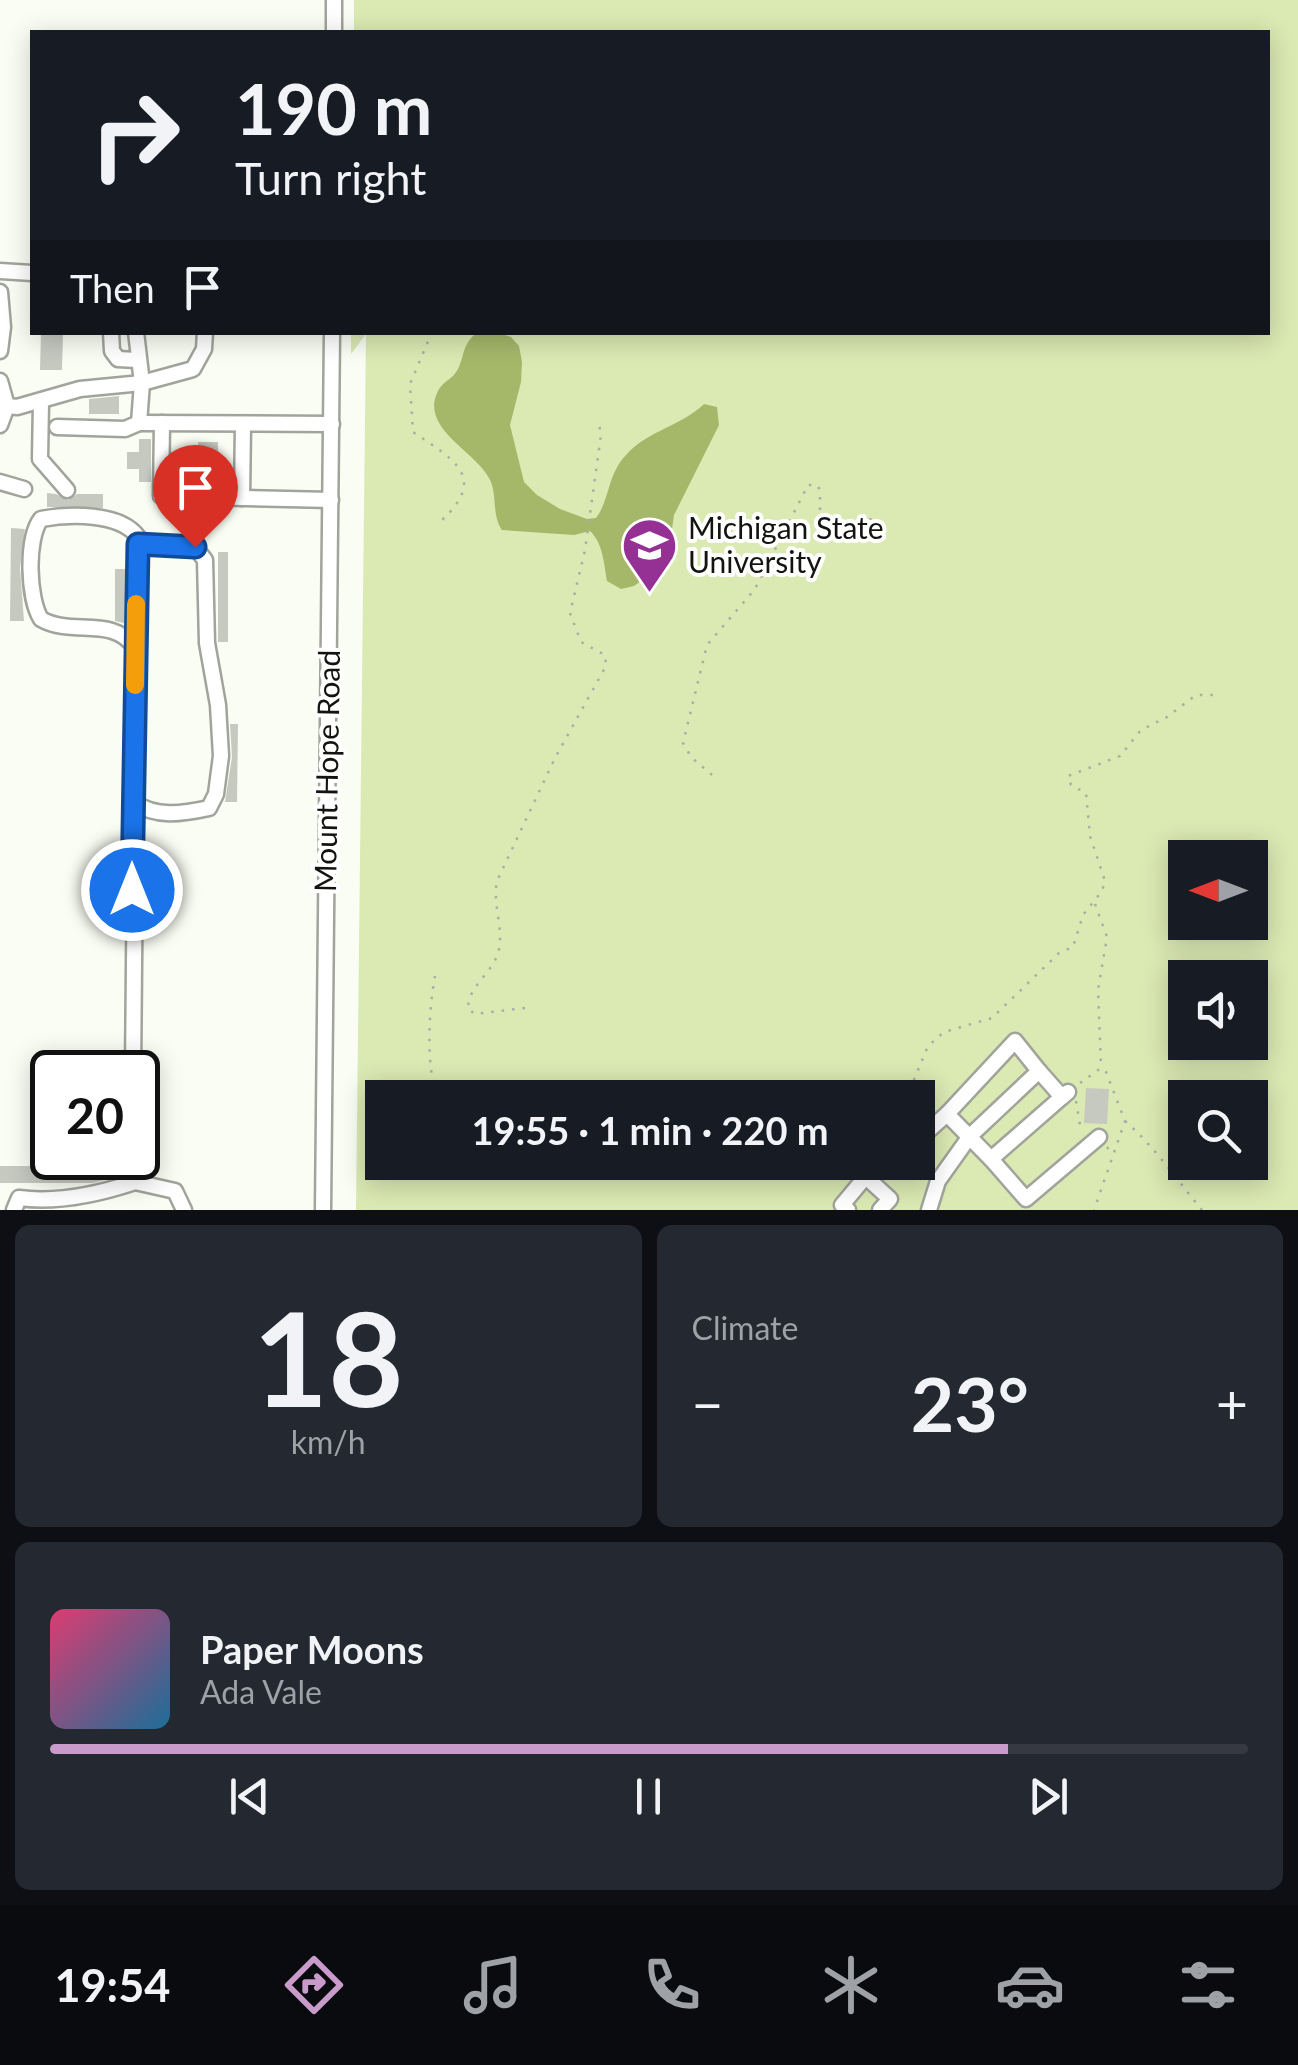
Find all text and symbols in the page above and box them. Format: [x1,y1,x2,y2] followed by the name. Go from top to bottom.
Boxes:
[235,66,432,150] text: 190 m
[70,70,200,200] icon: right
[235,151,426,205] text: Turn right
[175,260,230,315] icon: arrive
[70,265,155,311] text: Then
[153,445,238,548] pin
[168,460,223,515] icon: arrive
[688,509,884,579] place label: Michigan State University
[619,516,679,595] school or university icon: Michigan State University
[306,649,346,892] street label: Mount Hope Road
[80,838,184,942] position arrow
[1168,840,1268,940] north arrow
[1168,840,1268,1180] map controls
[1168,960,1268,1060] button: sound
[30,1050,160,1180] speed limit sign: 20
[1168,1080,1268,1180] button: search
[471,1107,829,1153] text: 19:55 · 1 min · 220 m
[253,1279,404,1435] text: 18
[692,1308,798,1347] text: Climate
[911,1358,1029,1448] text: 23°
[692,1370,723,1436] text: −
[1216,1370,1248,1436] text: +
[291,1422,366,1461] text: km/h
[200,1626,424,1672] text: Paper Moons
[200,1672,322,1711] text: Ada Vale
[222,1769,277,1824] icon: previous
[621,1769,676,1824] icon: pause
[1021,1769,1076,1824] icon: next
[279,1950,349,2020] icon: directions
[458,1950,528,2020] icon: music
[637,1950,707,2020] icon: phone
[816,1950,886,2020] icon: climate
[995,1950,1065,2020] icon: car
[1173,1950,1243,2020] icon: filters
[54,1958,170,2012] text: 19:54

